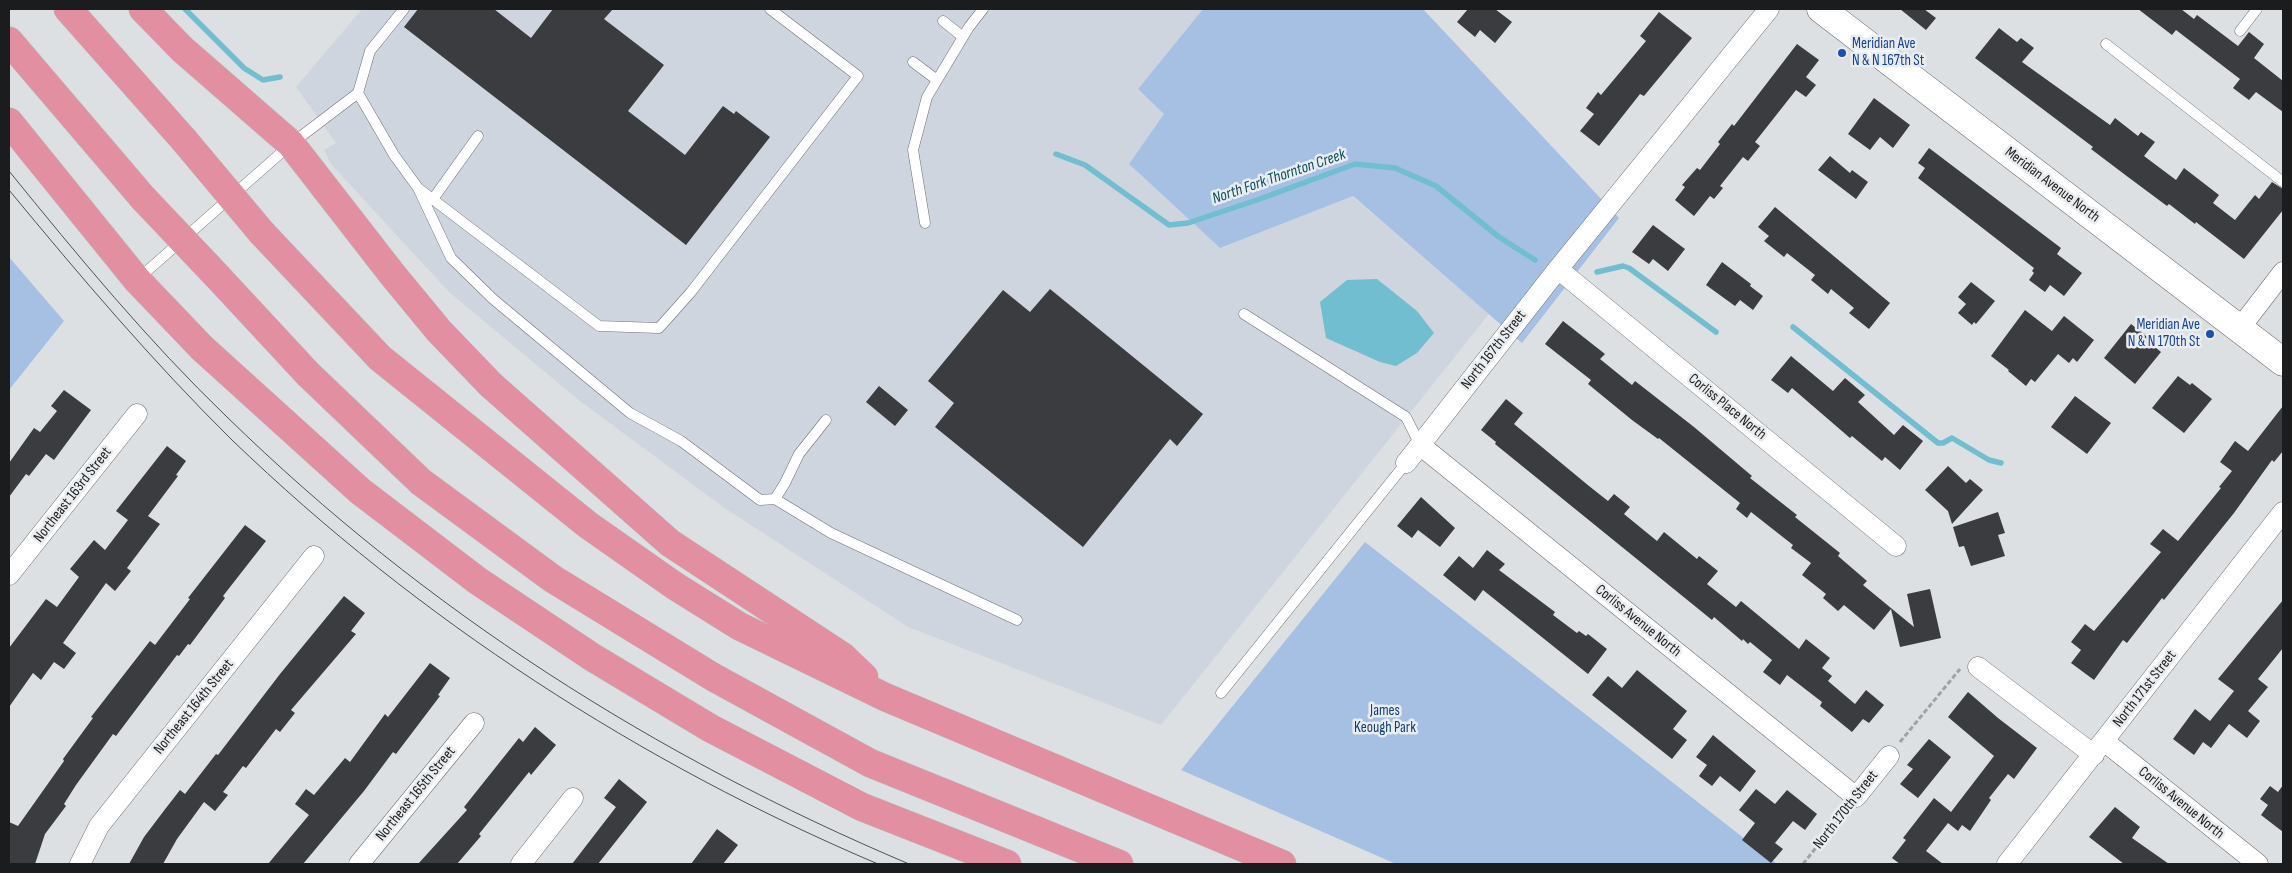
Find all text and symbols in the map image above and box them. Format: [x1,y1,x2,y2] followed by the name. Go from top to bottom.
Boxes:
[1852,35,1924,70] place label: Meridian Ave N & N 167th St
[1836,47,1848,59] marker: Meridian Ave N & N 167th St
[2001,143,2103,227] street label: Meridian Avenue North
[1210,145,1348,209] water label: North Fork Thornton Creek
[1458,307,1530,393] street label: North 167th Street
[2128,316,2200,351] place label: Meridian Ave N & N 170th St
[2204,328,2216,340] marker: Meridian Ave N & N 170th St
[1684,370,1770,444] street label: Corliss Place North
[30,444,116,546] street label: Northeast 163rd Street
[1592,581,1684,661] street label: Corliss Avenue North
[2110,647,2180,731] street label: North 171st Street
[150,656,238,758] street label: Northeast 164th Street
[1354,702,1416,737] park label: James Keough Park
[372,743,460,845] street label: Northeast 165th Street
[2135,763,2227,843] street label: Corliss Avenue North
[1810,767,1882,853] street label: North 170th Street

